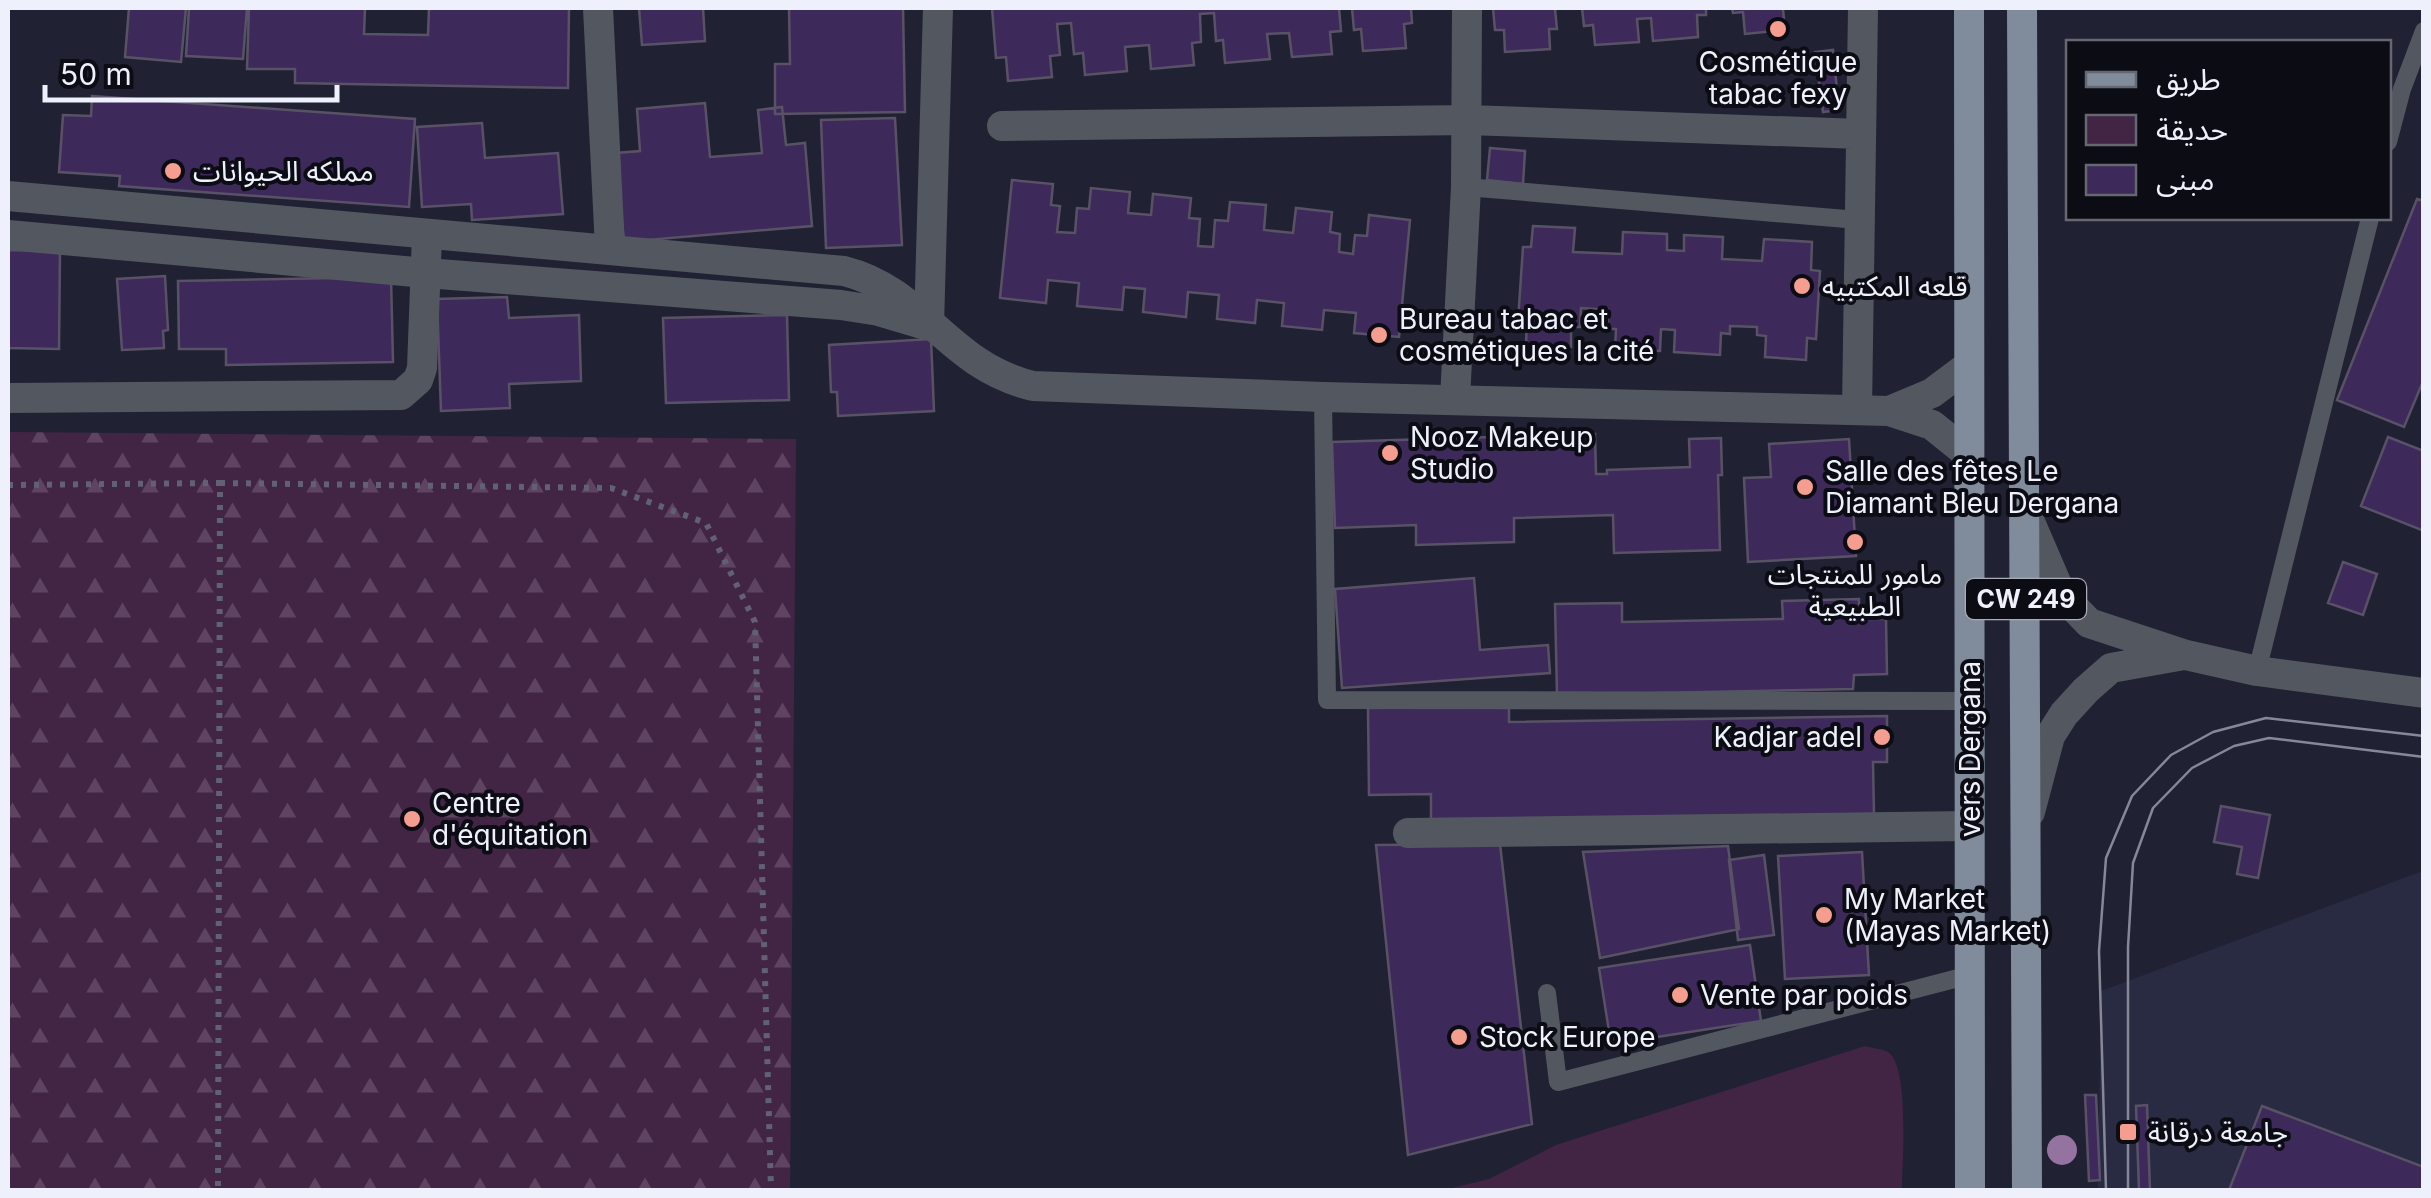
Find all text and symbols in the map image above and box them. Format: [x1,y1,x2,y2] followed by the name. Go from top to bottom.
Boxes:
[1767,18,1789,40] marker: Cosmétique tabac fexy
[45,40,338,102] scale bar
[2066,40,2391,220] legend
[1699,45,1857,111] place label: Cosmétique tabac fexy
[60,56,132,92] text: 50 m
[2156,61,2221,98] text: طريق
[2156,111,2228,147] text: حديقة
[193,154,374,188] place label: مملكه الحيوانات
[162,160,184,182] marker: مملكه الحيوانات
[2156,161,2214,197] text: مبنى
[1822,269,1967,303] place label: قلعه المكتبيه
[1791,275,1813,297] marker: قلعه المكتبيه
[1399,302,1654,368] place label: Bureau tabac et cosmétiques la cité
[1368,324,1390,346] marker: Bureau tabac et cosmétiques la cité
[1410,420,1593,486] place label: Nooz Makeup Studio
[1379,442,1401,464] marker: Nooz Makeup Studio
[1825,454,2119,520] place label: Salle des fêtes Le Diamant Bleu Dergana
[1794,476,1816,498] marker: Salle des fêtes Le Diamant Bleu Dergana
[1844,531,1866,553] marker: مامور للمنتجات الطبيعية
[1768,557,1942,623] place label: مامور للمنتجات الطبيعية
[1966,579,2086,619] road number: CW 249
[1953,661,1987,837] street label: vers Dergana
[1713,720,1862,754] place label: Kadjar adel
[1871,726,1893,748] marker: Kadjar adel
[432,786,588,852] place label: Centre d'équitation
[401,808,423,830] marker: Centre d'équitation
[1844,882,2051,948] place label: My Market (Mayas Market)
[1813,904,1835,926] marker: My Market (Mayas Market)
[1700,978,1908,1012] place label: Vente par poids
[1669,984,1691,1006] marker: Vente par poids
[1479,1020,1656,1054] place label: Stock Europe
[1448,1026,1470,1048] marker: Stock Europe
[2148,1115,2288,1149] place label: جامعة درقانة
[2117,1121,2139,1143] marker: جامعة درقانة

